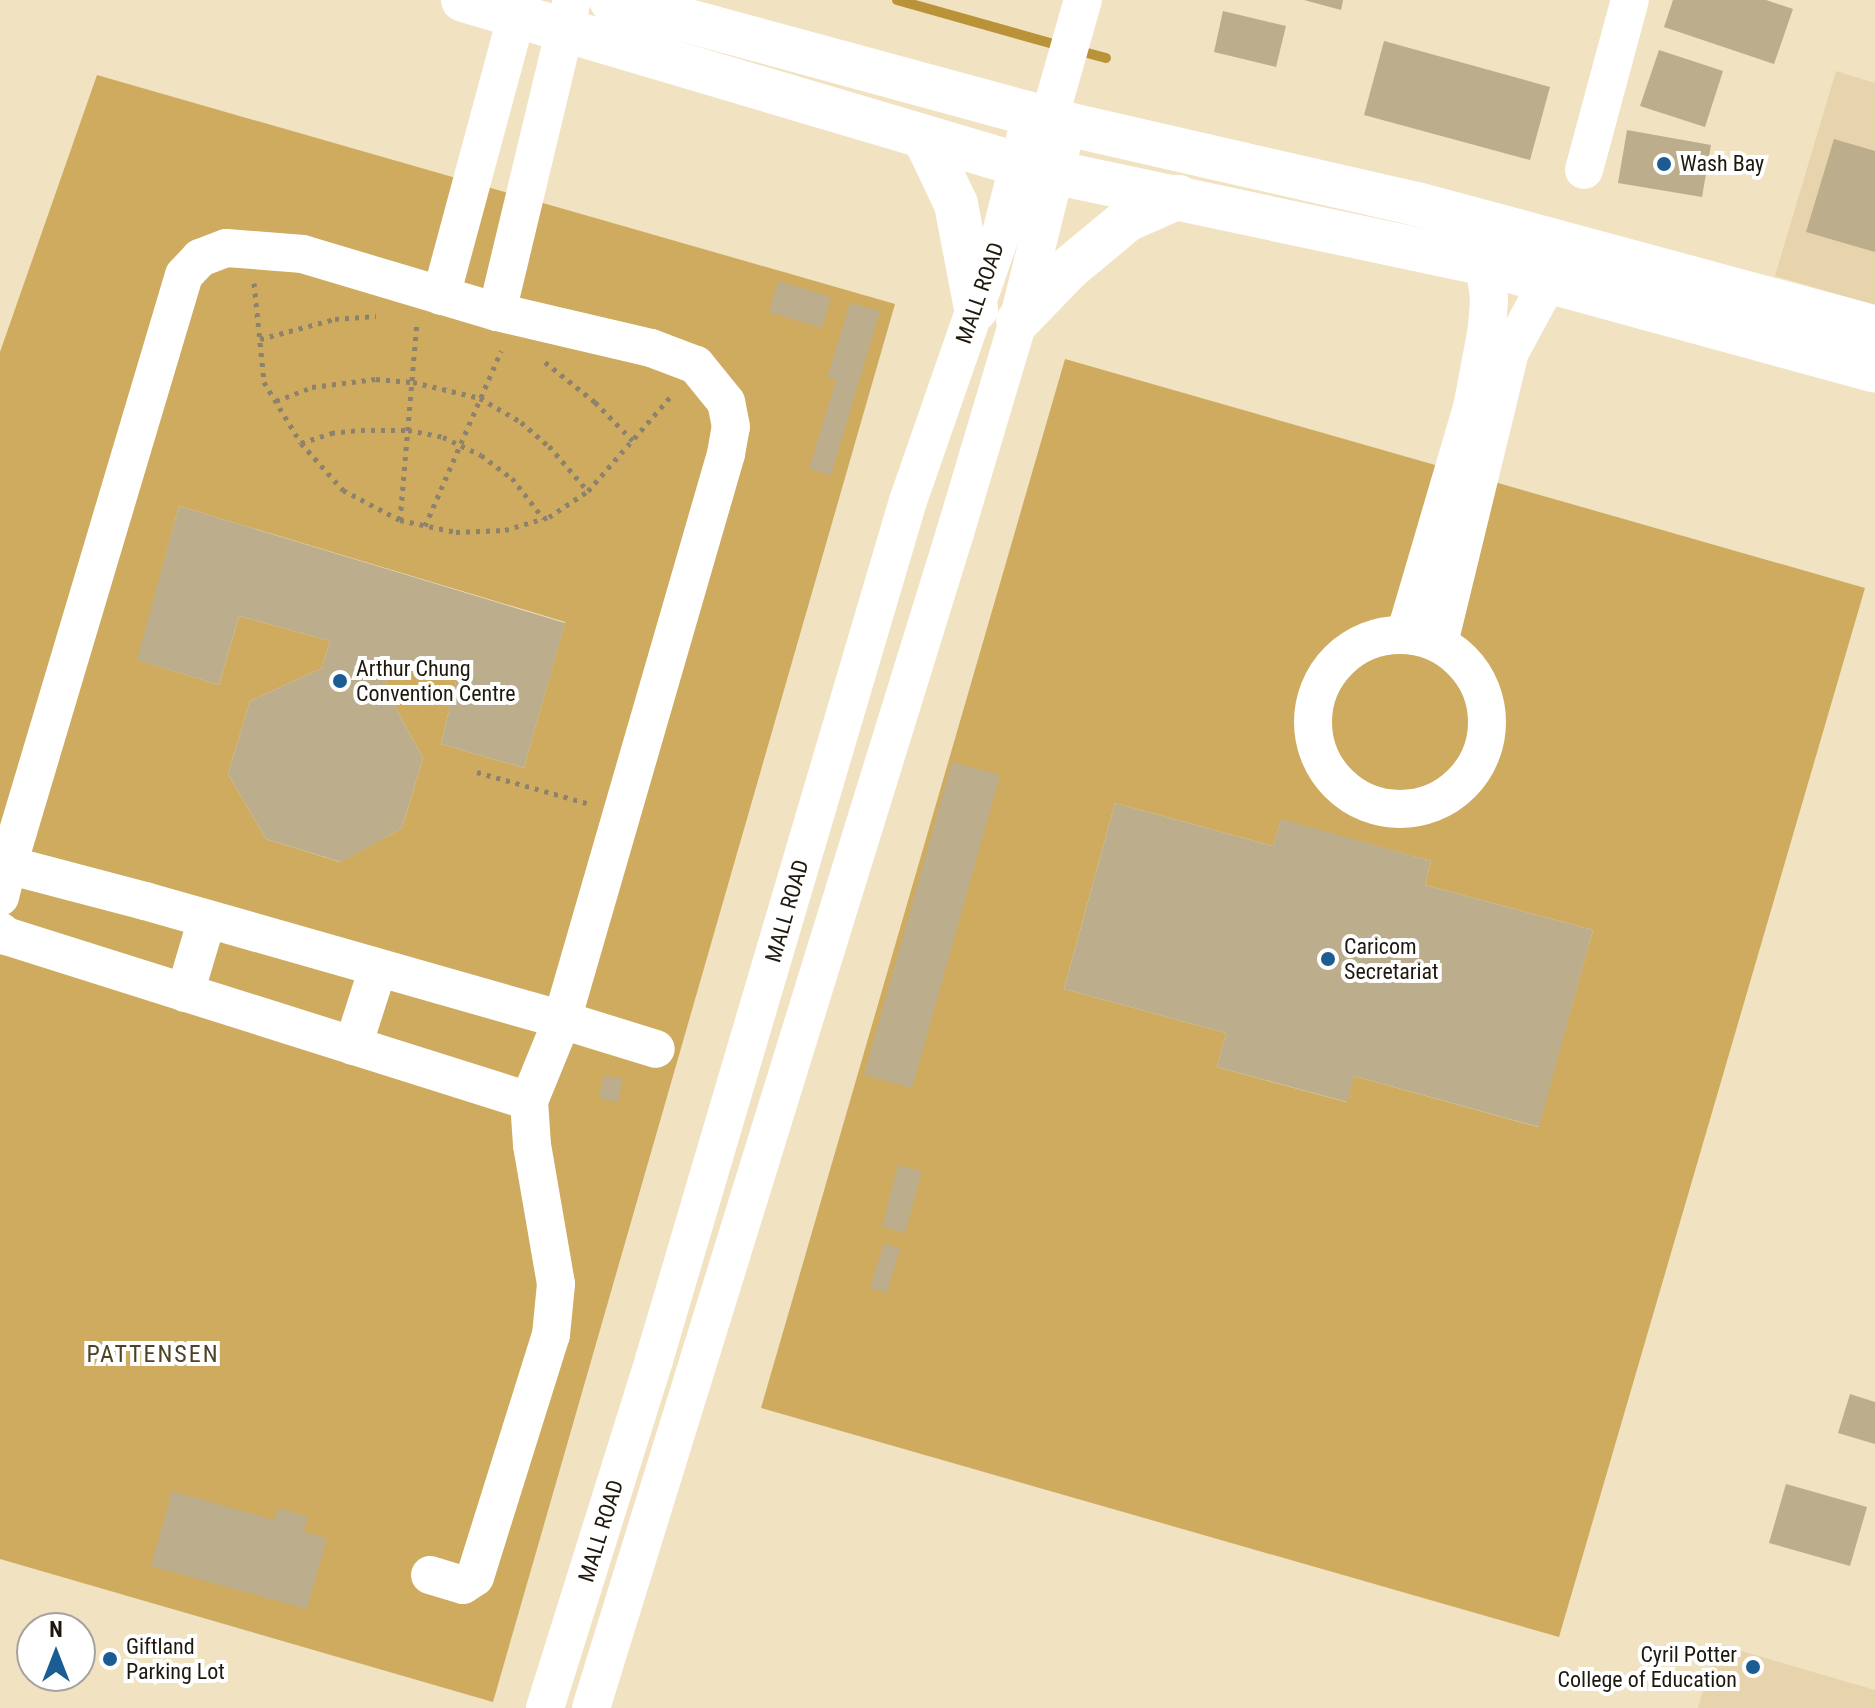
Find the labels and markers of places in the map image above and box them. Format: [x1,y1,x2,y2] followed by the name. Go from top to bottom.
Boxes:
[1680,151,1764,177] place label: Wash Bay
[1655,155,1673,173] marker: Wash Bay
[356,655,515,706] place label: Arthur Chung Convention Centre
[331,672,349,690] marker: Arthur Chung Convention Centre
[1344,933,1439,984] place label: Caricom Secretariat
[1319,950,1337,968] marker: Caricom Secretariat
[126,1633,225,1684] place label: Giftland Parking Lot
[1558,1641,1737,1692] place label: Cyril Potter College of Education
[101,1650,119,1668] marker: Giftland Parking Lot
[1744,1658,1762,1676] marker: Cyril Potter College of Education

